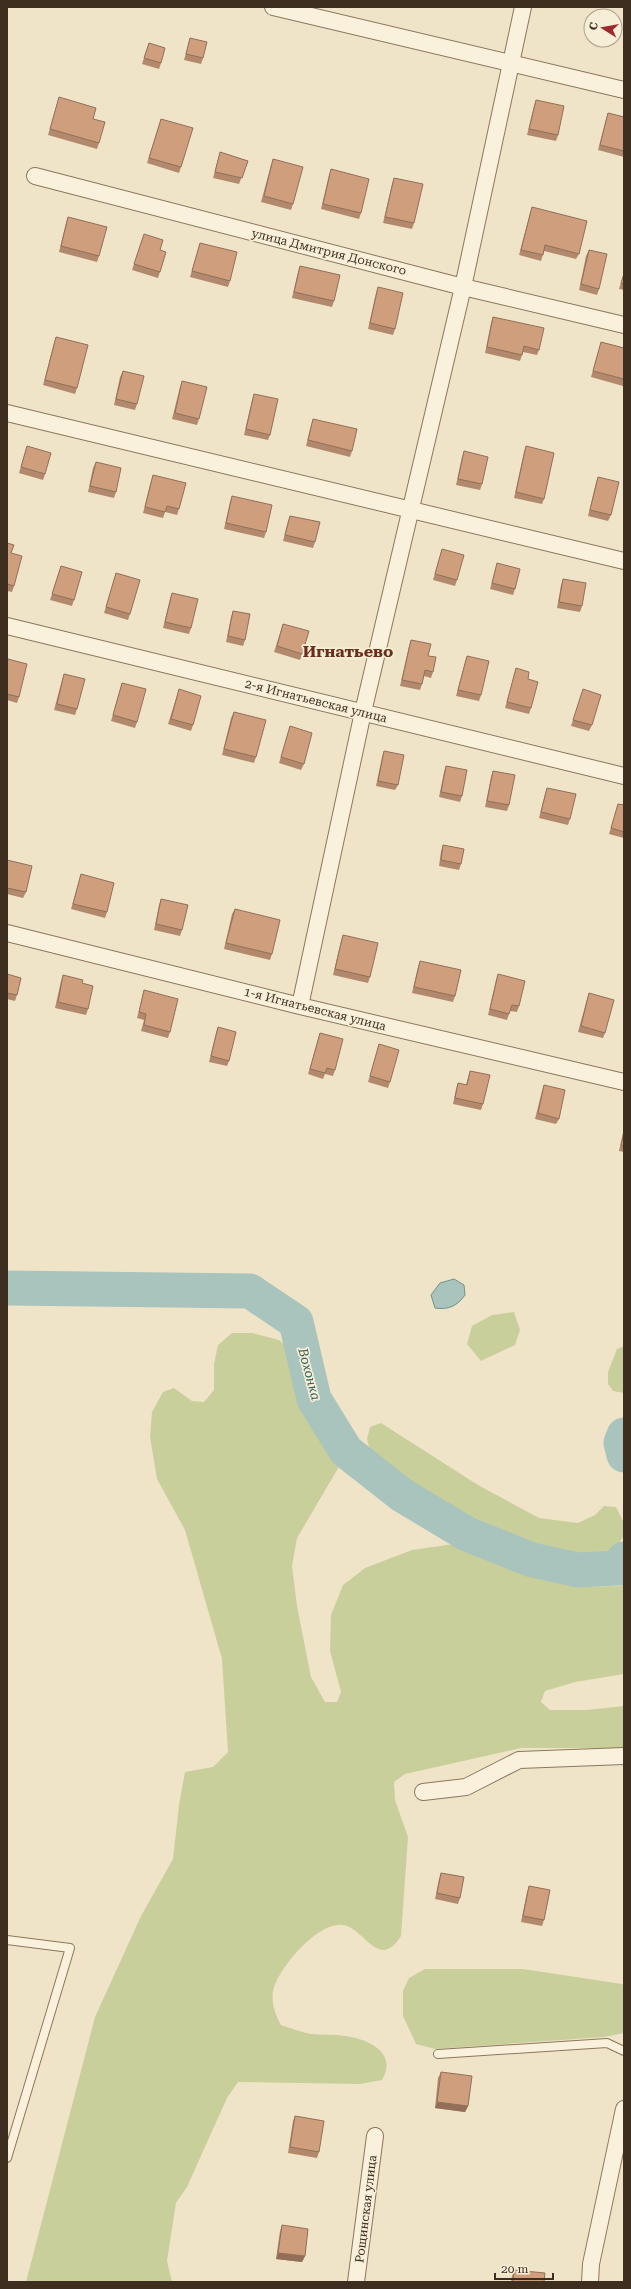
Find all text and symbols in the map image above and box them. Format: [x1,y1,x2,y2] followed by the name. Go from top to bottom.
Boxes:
[583,8,623,48] north arrow
[587,21,601,31] text: С
[250,226,408,278] street label: улица Дмитрия Донского
[303,642,393,661] district label: Игнатьево
[243,677,389,726] street label: 2-я Игнатьевская улица
[242,985,388,1034] street label: 1-я Игнатьевская улица
[295,1346,324,1402] water label: Вохонка
[352,2154,380,2264] street label: Рощинская улица
[495,2255,553,2281] scale bar
[501,2262,528,2276] text: 20 m

